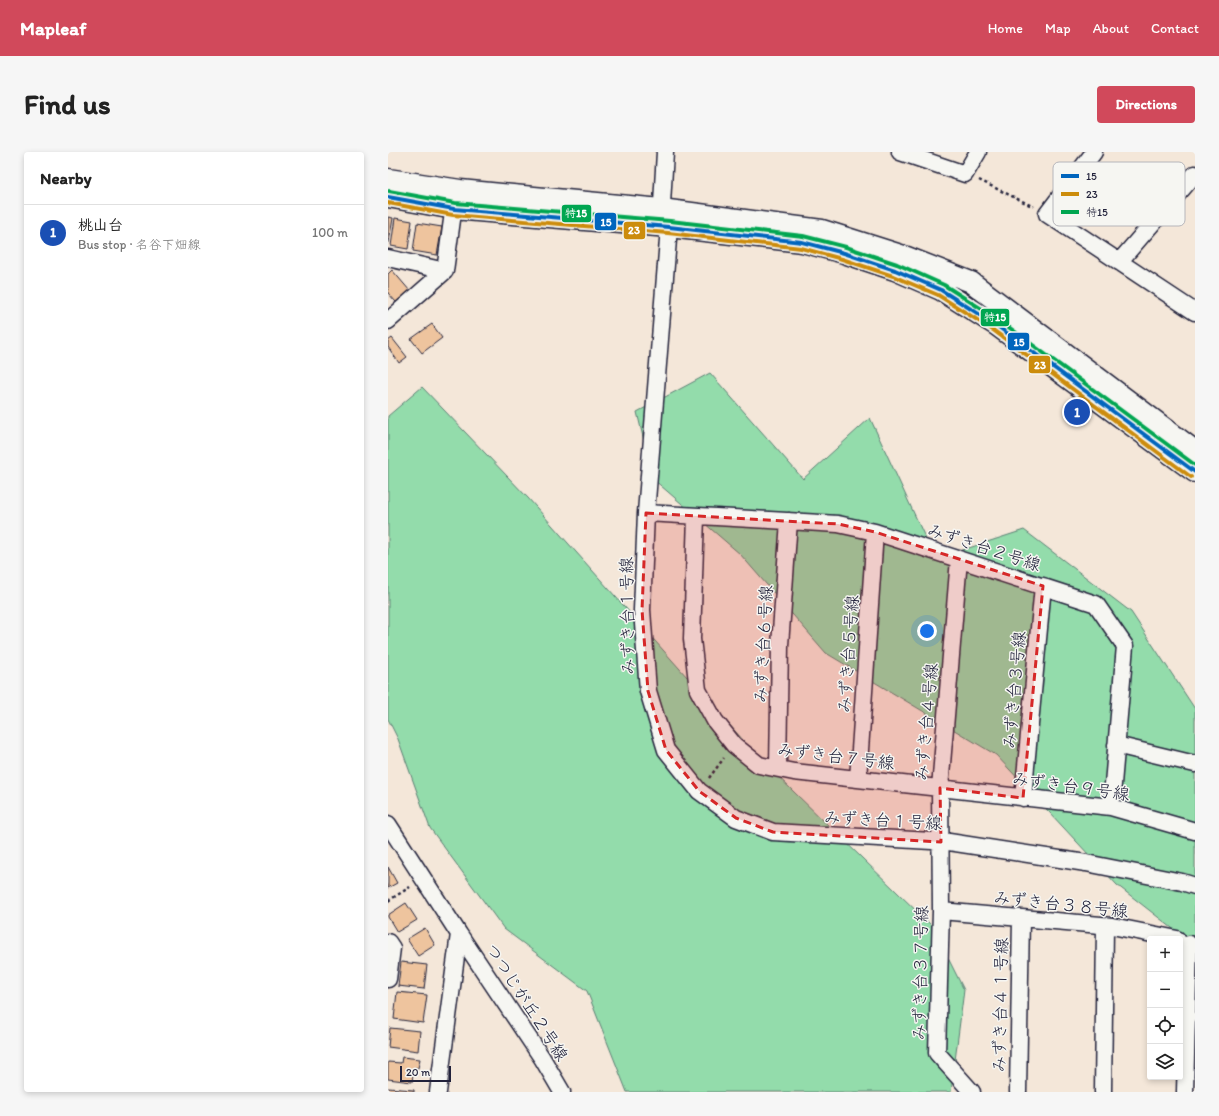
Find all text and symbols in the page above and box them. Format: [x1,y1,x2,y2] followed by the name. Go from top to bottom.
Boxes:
[20,17,86,40] text: Mapleaf
[988,20,1023,37] text: Home
[1045,20,1071,37] text: Map
[1093,20,1129,37] text: About
[1151,20,1199,37] text: Contact
[1097,86,1195,123] button: Directions
[24,87,111,121] text: Find us
[1053,162,1185,226] legend
[40,168,92,188] text: Nearby
[1086,170,1097,183] text: 15
[1086,188,1098,201] text: 23
[561,204,592,223] line badge: 特15
[1086,206,1108,219] text: 特15
[565,207,587,220] text: 特15
[594,212,617,231] line badge: 15
[78,216,123,234] text: 桃山台
[601,216,612,229] text: 15
[623,221,646,240] line badge: 23
[628,224,640,237] text: 23
[50,225,56,240] text: 1
[312,225,348,240] text: 100 m
[78,237,200,252] text: Bus stop · 名谷下畑線
[980,308,1010,327] line badge: 特15
[984,311,1006,324] text: 特15
[1007,332,1030,351] line badge: 15
[1014,336,1025,349] text: 15
[1028,355,1051,374] line badge: 23
[1034,359,1046,372] text: 23
[1064,397,1090,427] pin: 1
[925,519,1043,575] street label: みずき台２号線
[616,557,638,675] street label: みずき台１号線
[750,584,776,704] street label: みずき台６号線
[834,594,862,714] street label: みずき台５号線
[917,621,937,641] your location
[999,630,1029,750] street label: みずき台３号線
[911,662,941,782] street label: みずき台４号線
[776,739,896,773] street label: みずき台７号線
[1011,768,1131,804] street label: みずき台９号線
[823,807,943,833] street label: みずき台１号線
[993,887,1129,921] street label: みずき台３８号線
[909,905,931,1041] street label: みずき台３７号線
[1147,936,1183,1080] map controls
[1147,936,1183,972] button: +
[989,937,1011,1073] street label: みずき台４１号線
[482,940,572,1064] street label: つつじが丘２号線
[1147,972,1183,1008] button: −
[1147,1008,1183,1044] button: locate
[1147,1044,1183,1080] button: layers
[400,1064,451,1083] scale bar
[406,1066,430,1079] text: 20 m

